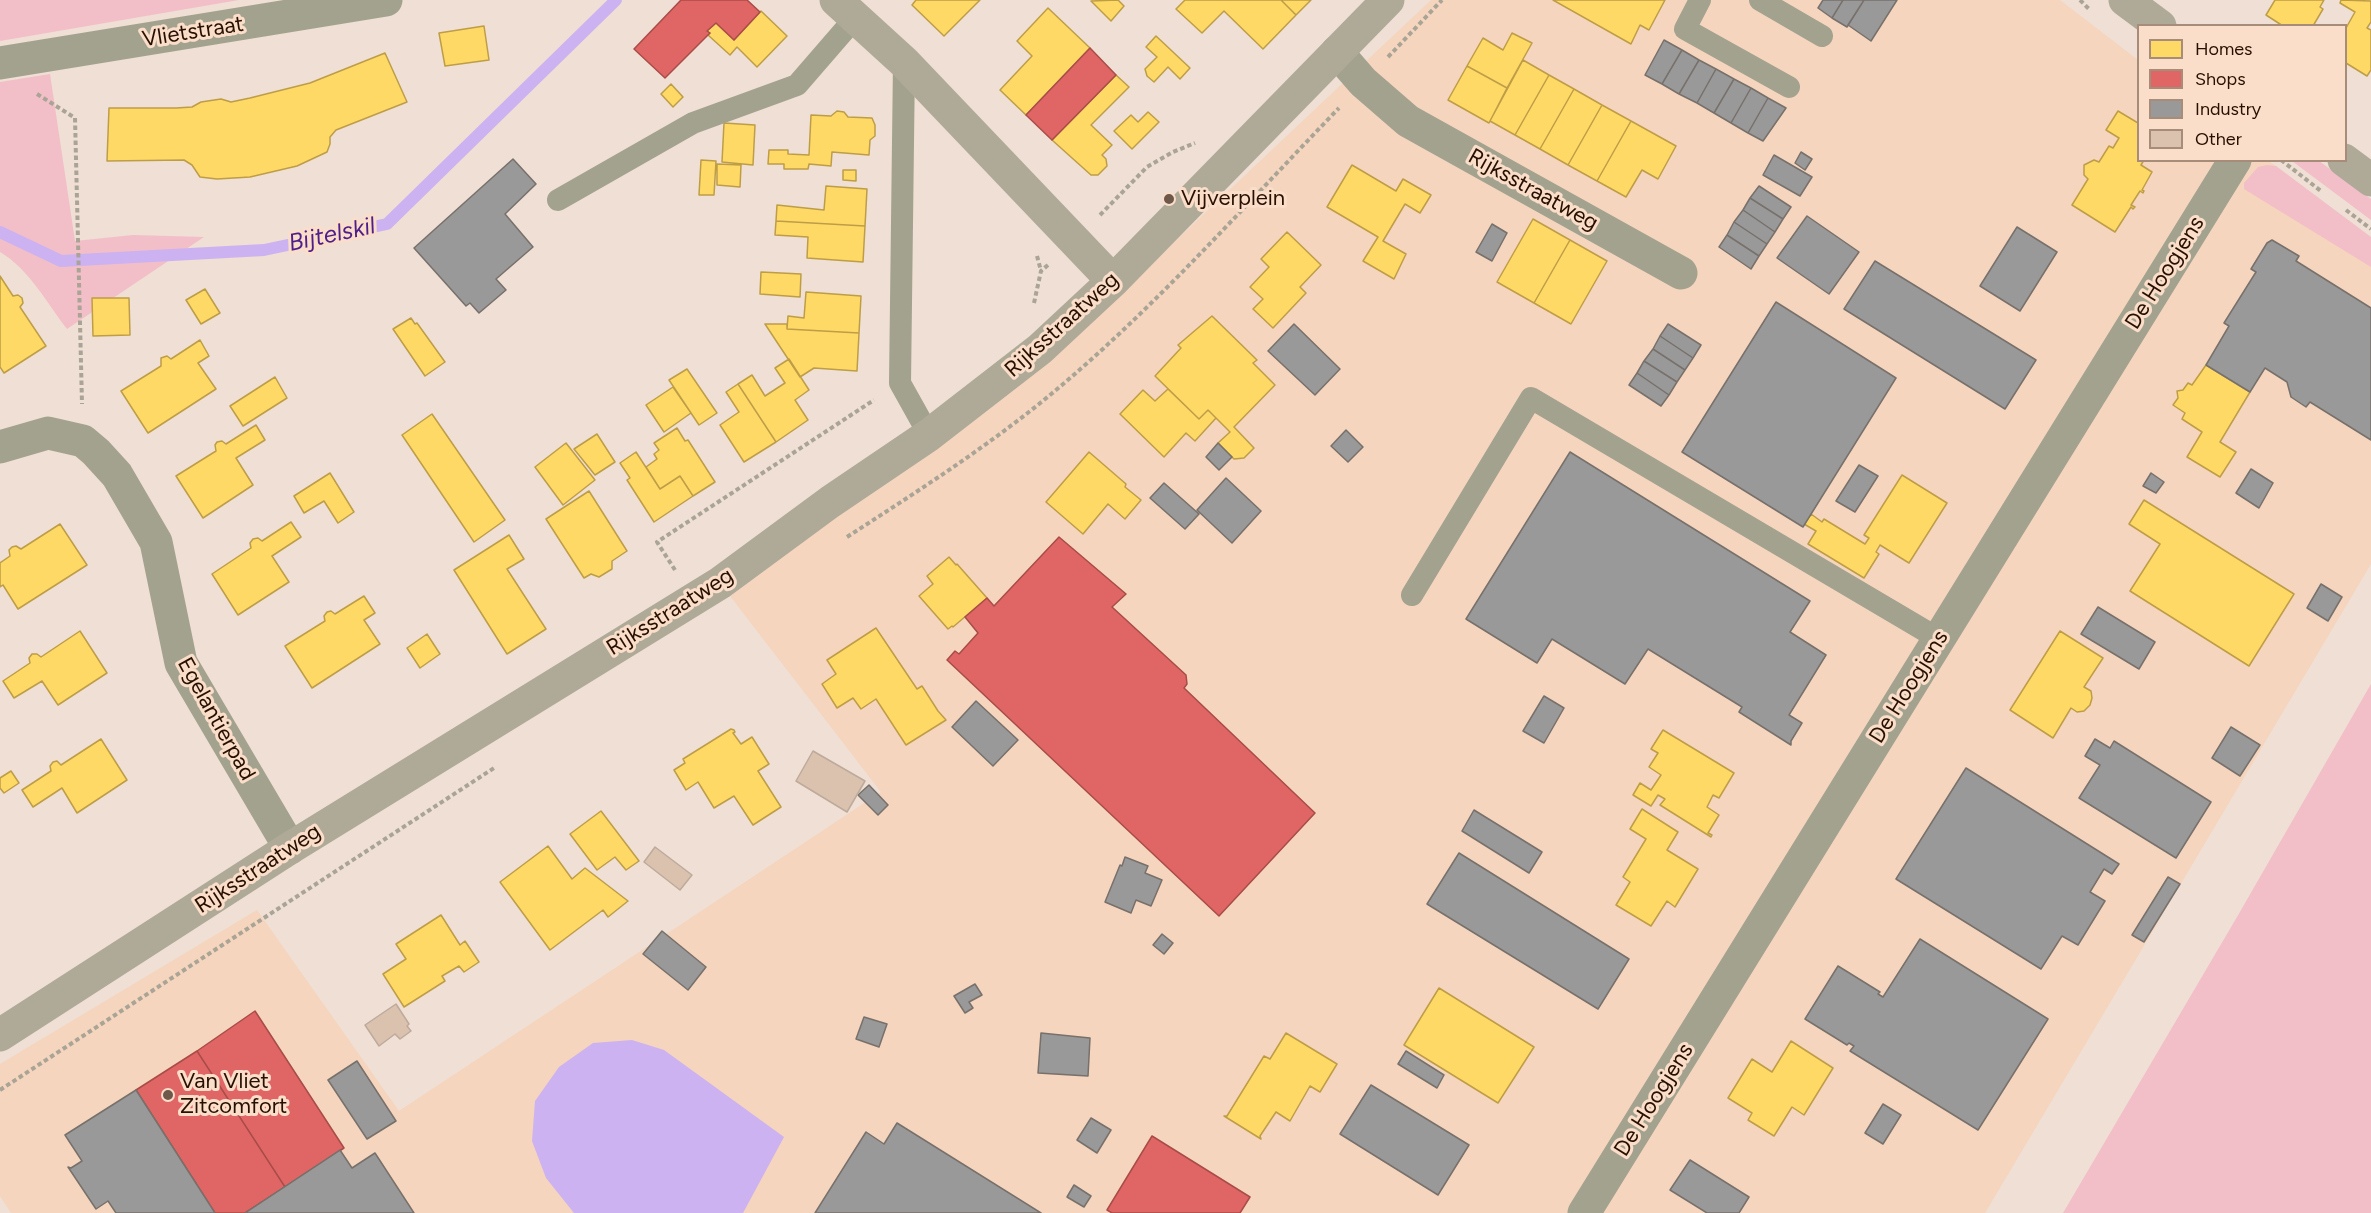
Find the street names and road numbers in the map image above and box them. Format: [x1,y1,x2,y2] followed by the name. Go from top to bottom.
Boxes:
[140,11,246,53] street label: Vlietstraat
[1463,143,1603,237] street label: Rijksstraatweg
[2120,212,2210,334] street label: De Hoogjens
[1000,267,1124,383] street label: Rijksstraatweg
[602,563,738,661] street label: Rijksstraatweg
[1864,626,1954,748] street label: De Hoogjens
[171,653,261,785] street label: Egelantierpad
[190,819,326,919] street label: Rijksstraatweg
[1609,1039,1699,1161] street label: De Hoogjens

